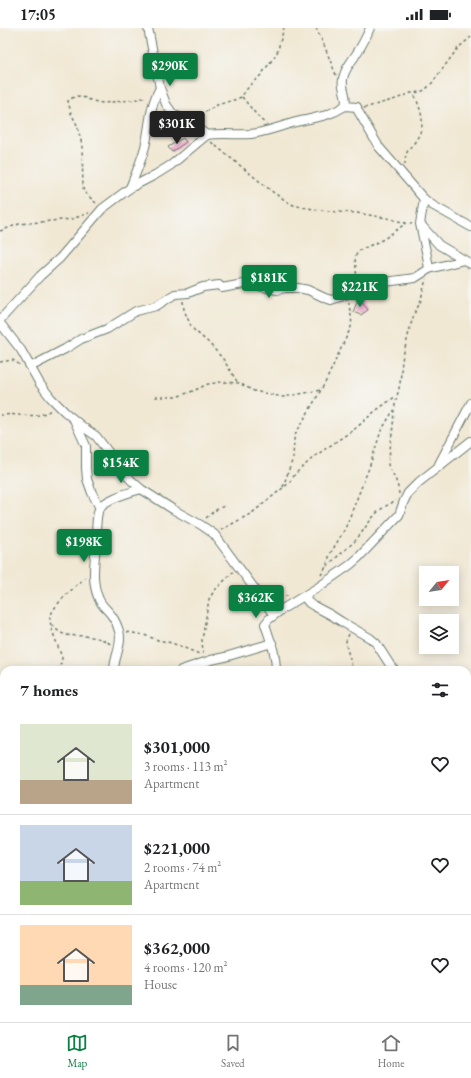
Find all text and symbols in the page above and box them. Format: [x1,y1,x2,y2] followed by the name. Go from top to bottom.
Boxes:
[20,5,56,24] text: 17:05
[142,53,198,87] pin: $290K
[152,57,188,74] text: $290K
[149,111,205,145] pin: $301K
[159,115,195,132] text: $301K
[241,265,297,299] pin: $181K
[251,269,287,286] text: $181K
[332,274,388,308] pin: $221K
[342,278,378,295] text: $221K
[93,450,149,484] pin: $154K
[103,454,139,471] text: $154K
[56,529,112,563] pin: $198K
[66,533,102,550] text: $198K
[419,566,459,606] north arrow
[419,566,459,654] map controls
[228,585,284,619] pin: $362K
[238,589,274,606] text: $362K
[419,614,459,654] button: layers
[20,679,78,701] text: 7 homes
[429,679,451,701] icon: filters
[144,736,210,758] text: $301,000
[52,740,100,788] icon: home
[429,753,451,775] icon: heart
[144,758,228,775] text: 3 rooms · 113 m²
[144,775,199,792] text: Apartment
[144,837,210,859] text: $221,000
[52,841,100,889] icon: home
[429,854,451,876] icon: heart
[144,859,221,876] text: 2 rooms · 74 m²
[144,876,199,893] text: Apartment
[144,937,210,959] text: $362,000
[52,941,100,989] icon: home
[429,954,451,976] icon: heart
[144,959,228,976] text: 4 rooms · 120 m²
[144,976,177,993] text: House
[66,1032,88,1070] tab: Map
[221,1032,245,1070] tab: Saved
[377,1032,405,1070] tab: Home

